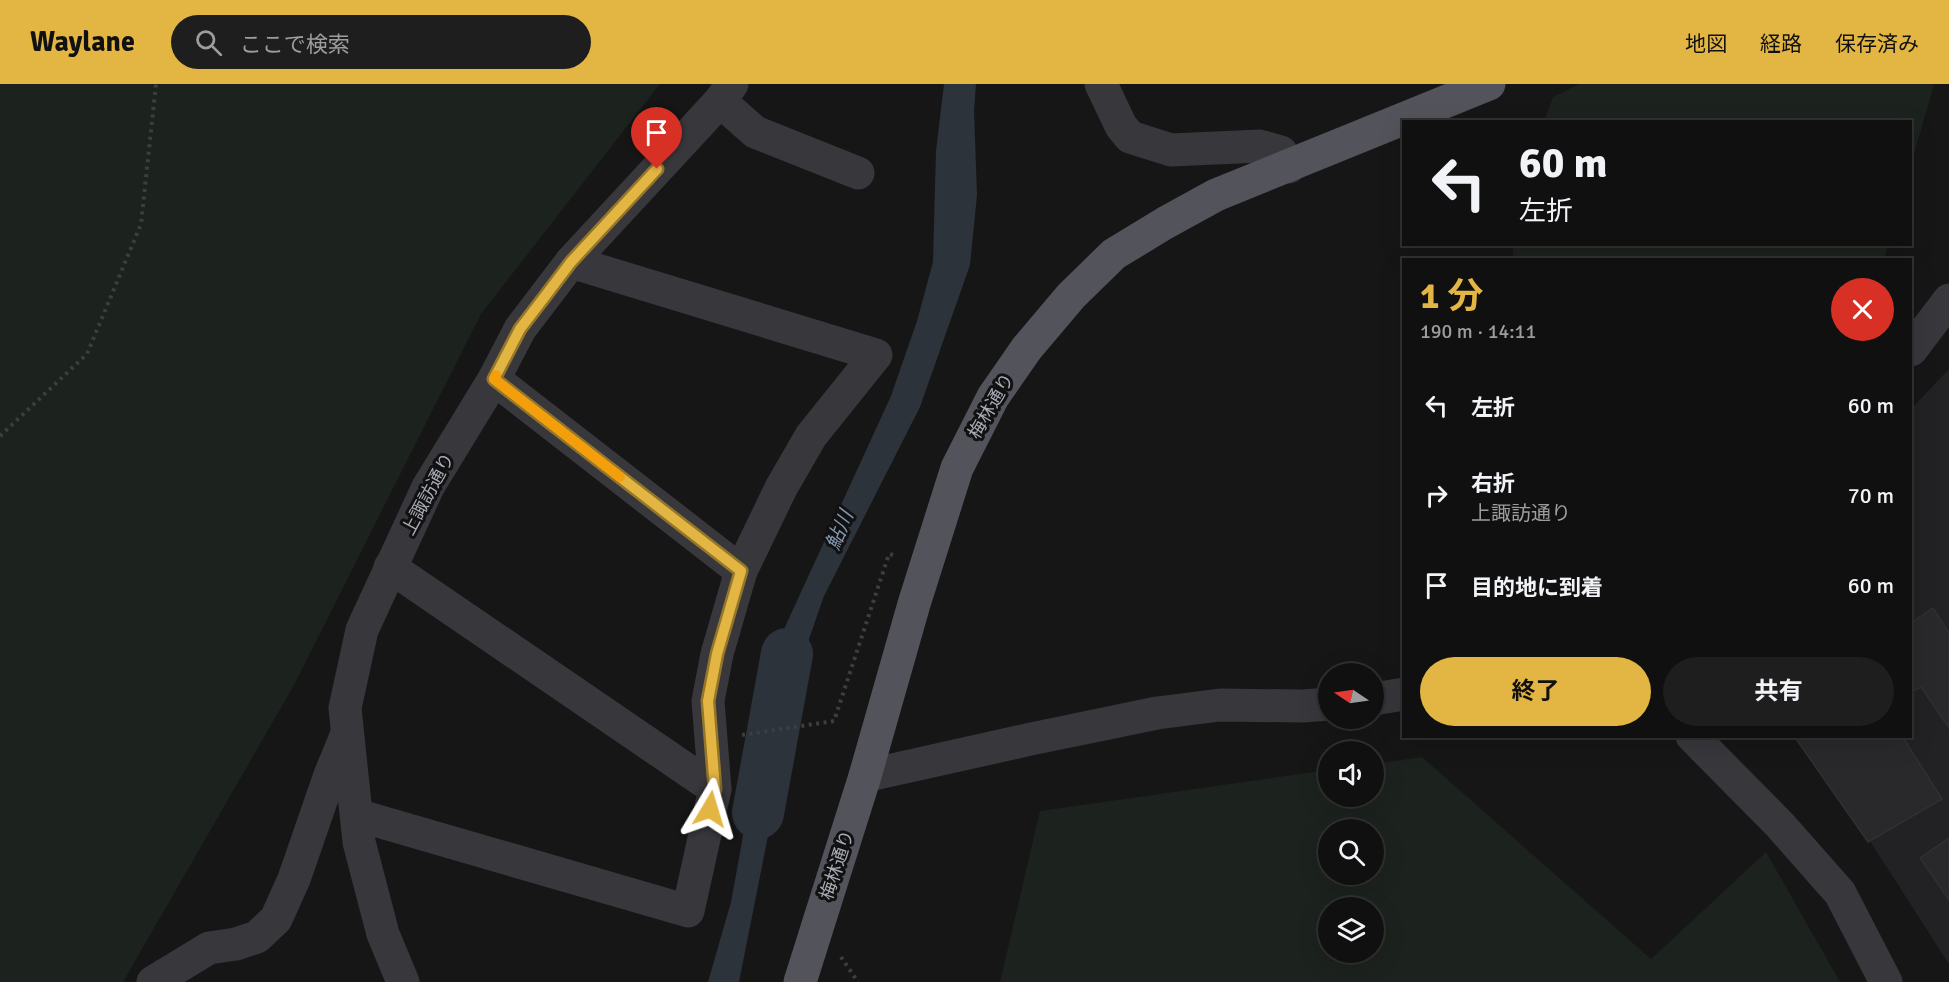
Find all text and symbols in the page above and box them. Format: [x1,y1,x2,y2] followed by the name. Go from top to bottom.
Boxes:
[171,15,591,69] search box
[30,25,135,59] text: Waylane
[192,26,225,59] icon: search
[240,31,350,58] text: ここで検索
[1685,31,1727,57] text: 地図
[1760,31,1802,57] text: 経路
[1835,31,1919,57] text: 保存済み
[631,107,682,169] pin
[640,116,673,149] icon: arrive
[1519,138,1608,189] text: 60 m
[1420,144,1498,222] icon: left
[1519,195,1573,228] text: 左折
[1420,274,1483,319] text: 1 分
[1831,278,1894,341] button: close
[1420,319,1536,344] text: 190 m · 14:11
[963,369,1019,443] street label: 梅林通り
[1420,389,1453,422] icon: left
[1848,392,1894,419] text: 60 m
[1471,394,1515,421] text: 左折
[397,449,459,539] street label: 上諏訪通り
[1471,470,1515,497] text: 右折
[1420,479,1453,512] icon: right
[1848,482,1894,509] text: 70 m
[1471,501,1571,526] text: 上諏訪通り
[820,505,860,553] water label: 鮎川
[1420,569,1453,602] icon: arrive
[1848,572,1894,599] text: 60 m
[1471,574,1603,601] text: 目的地に到着
[1420,657,1651,726] button: 終了
[1663,657,1894,726] button: 共有
[1318,663,1384,729] north arrow
[1318,663,1384,963] map controls
[1318,741,1384,807] button: sound
[678,777,742,841] position arrow
[1318,819,1384,885] button: search
[815,827,859,903] street label: 梅林通り
[1318,897,1384,963] button: layers

